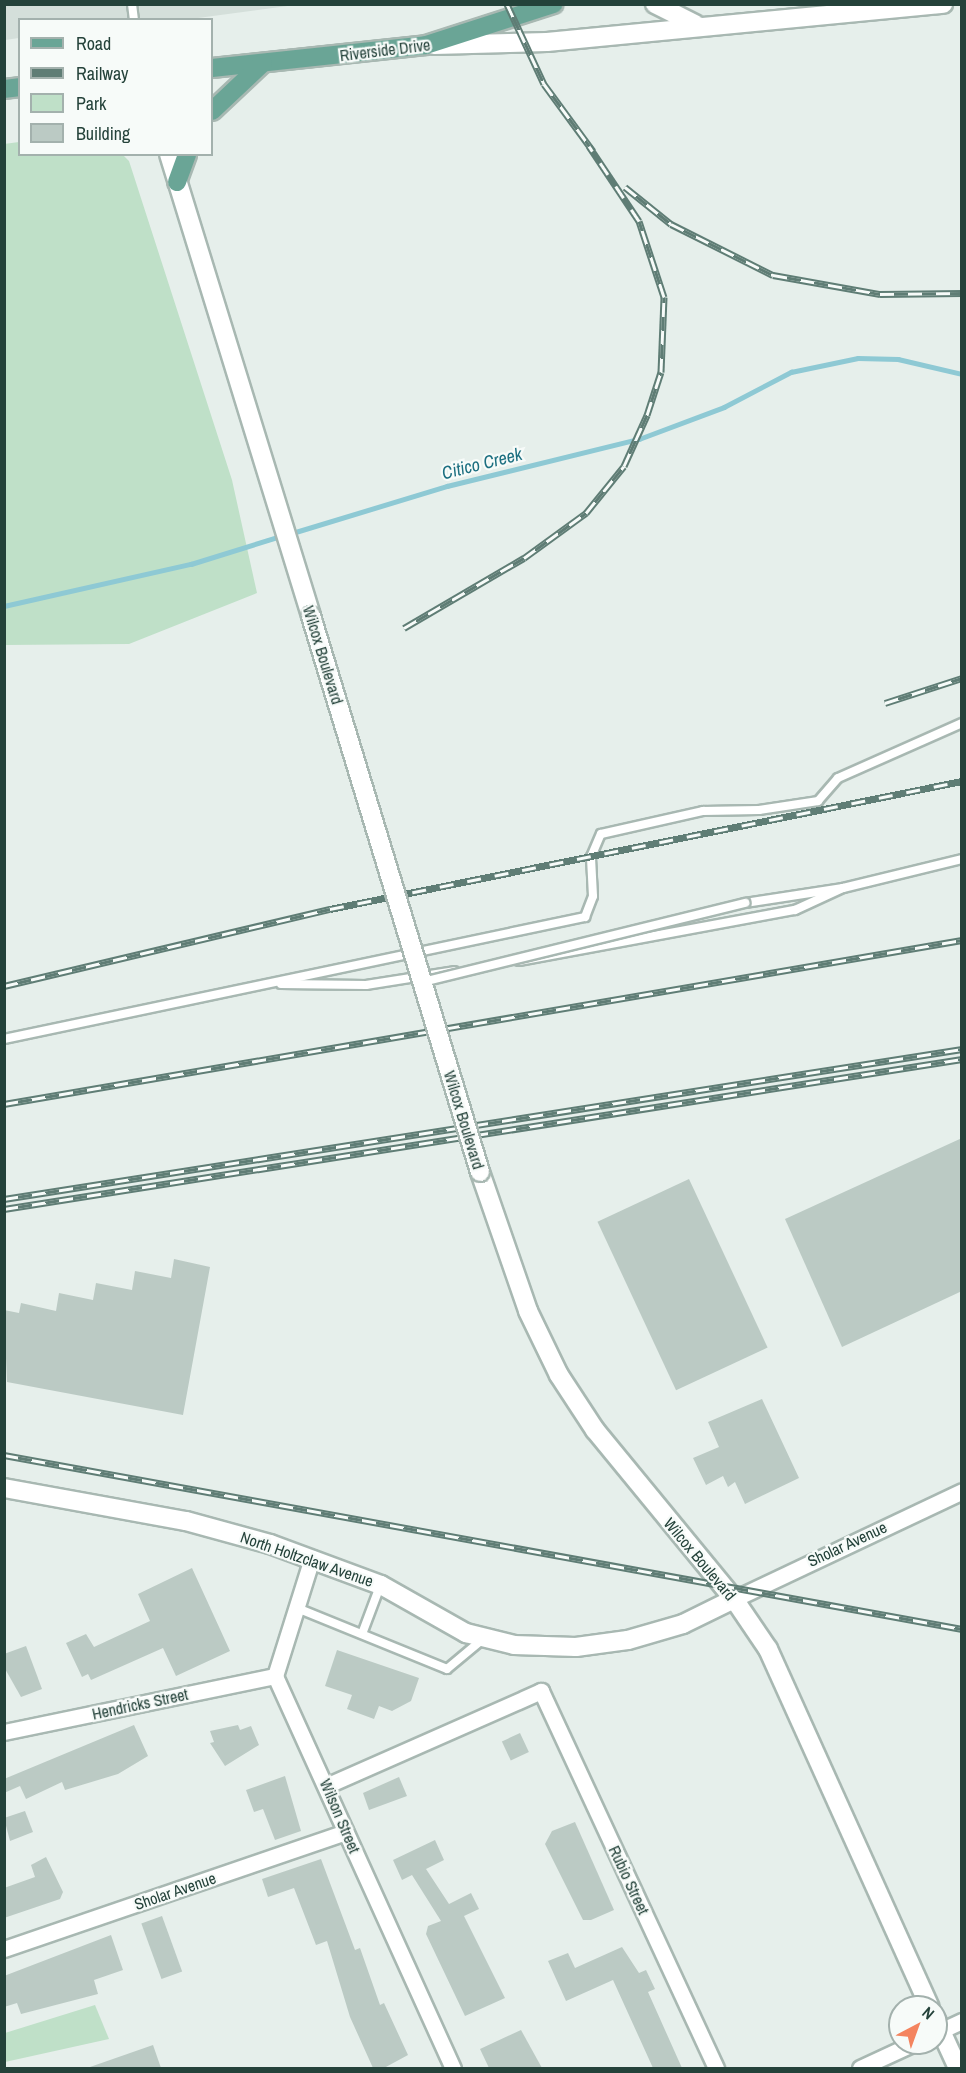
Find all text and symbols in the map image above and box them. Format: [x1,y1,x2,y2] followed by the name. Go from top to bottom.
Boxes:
[18,18,213,156] legend
[76,31,111,56] text: Road
[339,35,431,65] street label: Riverside Drive
[76,61,129,86] text: Railway
[76,91,106,116] text: Park
[76,121,130,146] text: Building
[440,444,524,484] water label: Citico Creek
[299,603,347,707] street label: Wilcox Boulevard
[440,1068,488,1172] street label: Wilcox Boulevard
[660,1514,740,1604] street label: Wilcox Boulevard
[804,1517,890,1571] street label: Sholar Avenue
[238,1527,376,1591] street label: North Holtzclaw Avenue
[90,1684,190,1724] street label: Hendricks Street
[316,1776,364,1856] street label: Wilson Street
[605,1843,653,1917] street label: Rubio Street
[131,1868,219,1914] street label: Sholar Avenue
[888,1995,948,2055] north arrow
[918,2002,939,2024] text: N

